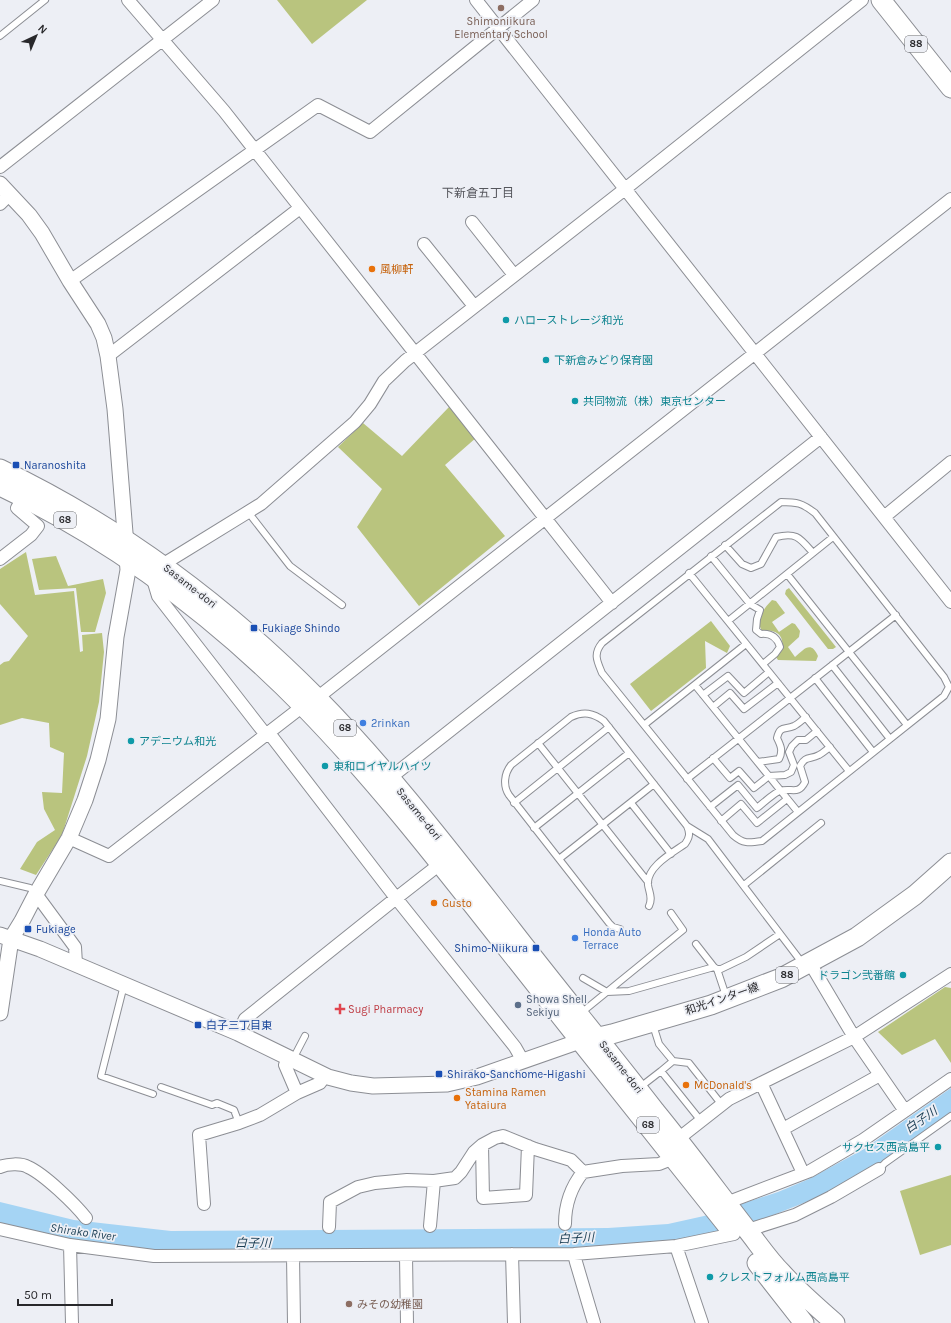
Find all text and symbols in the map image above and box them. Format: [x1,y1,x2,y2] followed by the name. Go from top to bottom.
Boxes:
[496,3,506,13] marker: Shimoniikura Elementary School
[454,15,548,41] place label: Shimoniikura Elementary School
[16,16,56,56] north arrow
[35,22,50,37] text: N
[905,36,927,52] road number: 88
[442,186,514,200] district label: 下新倉五丁目
[380,263,414,276] place label: 風柳軒
[367,264,377,274] marker: 風柳軒
[514,314,623,327] place label: ハローストレージ和光
[501,315,511,325] marker: ハローストレージ和光
[554,354,653,367] place label: 下新倉みどり保育園
[541,355,551,365] marker: 下新倉みどり保育園
[583,395,726,408] place label: 共同物流（株）東京センター
[570,396,580,406] marker: 共同物流（株）東京センター
[24,459,86,472] place label: Naranoshita
[11,460,21,470] marker: Naranoshita
[54,512,76,528] road number: 68
[161,561,219,611] street label: Sasame-dori
[262,622,340,635] place label: Fukiage Shindo
[249,623,259,633] marker: Fukiage Shindo
[371,717,410,730] place label: 2rinkan
[358,718,368,728] marker: 2rinkan
[334,720,356,736] road number: 68
[139,735,216,748] place label: アデニウム和光
[126,736,136,746] marker: アデニウム和光
[333,760,431,773] place label: 東和ロイヤルハイツ
[320,761,330,771] marker: 東和ロイヤルハイツ
[394,785,444,843] street label: Sasame-dori
[442,897,472,910] place label: Gusto
[429,898,439,908] marker: Gusto
[36,923,76,936] place label: Fukiage
[23,924,33,934] marker: Fukiage
[583,926,641,952] place label: Honda Auto Terrace
[570,933,580,943] marker: Honda Auto Terrace
[454,942,528,955] place label: Shimo-Niikura
[531,943,541,953] marker: Shimo-Niikura
[776,967,798,983] road number: 88
[818,969,895,982] place label: ドラゴン弐番館
[898,970,908,980] marker: ドラゴン弐番館
[683,980,761,1018] street label: 和光インター線
[526,993,587,1019] place label: Showa Shell Sekiyu
[513,1000,523,1010] marker: Showa Shell Sekiyu
[348,1003,423,1016] place label: Sugi Pharmacy
[335,1004,345,1014] marker: Sugi Pharmacy
[206,1019,272,1032] place label: 白子三丁目東
[193,1020,203,1030] marker: 白子三丁目東
[596,1038,646,1096] street label: Sasame-dori
[447,1068,586,1081] place label: Shirako-Sanchome-Higashi
[434,1069,444,1079] marker: Shirako-Sanchome-Higashi
[694,1079,752,1092] place label: McDonald's
[681,1080,691,1090] marker: McDonald's
[465,1086,546,1112] place label: Stamina Ramen Yataiura
[452,1093,462,1103] marker: Stamina Ramen Yataiura
[902,1103,941,1136] water label: 白子川
[637,1117,659,1133] road number: 68
[842,1141,930,1154] place label: サクセス西高島平
[933,1142,943,1152] marker: サクセス西高島平
[49,1220,118,1244] water label: Shirako River
[558,1230,596,1246] water label: 白子川
[235,1236,273,1250] water label: 白子川
[718,1271,850,1284] place label: クレストフォルム西高島平
[705,1272,715,1282] marker: クレストフォルム西高島平
[18,1281,112,1307] scale bar
[24,1288,52,1302] text: 50 m
[357,1298,423,1311] place label: みその幼稚園
[344,1299,354,1309] marker: みその幼稚園

